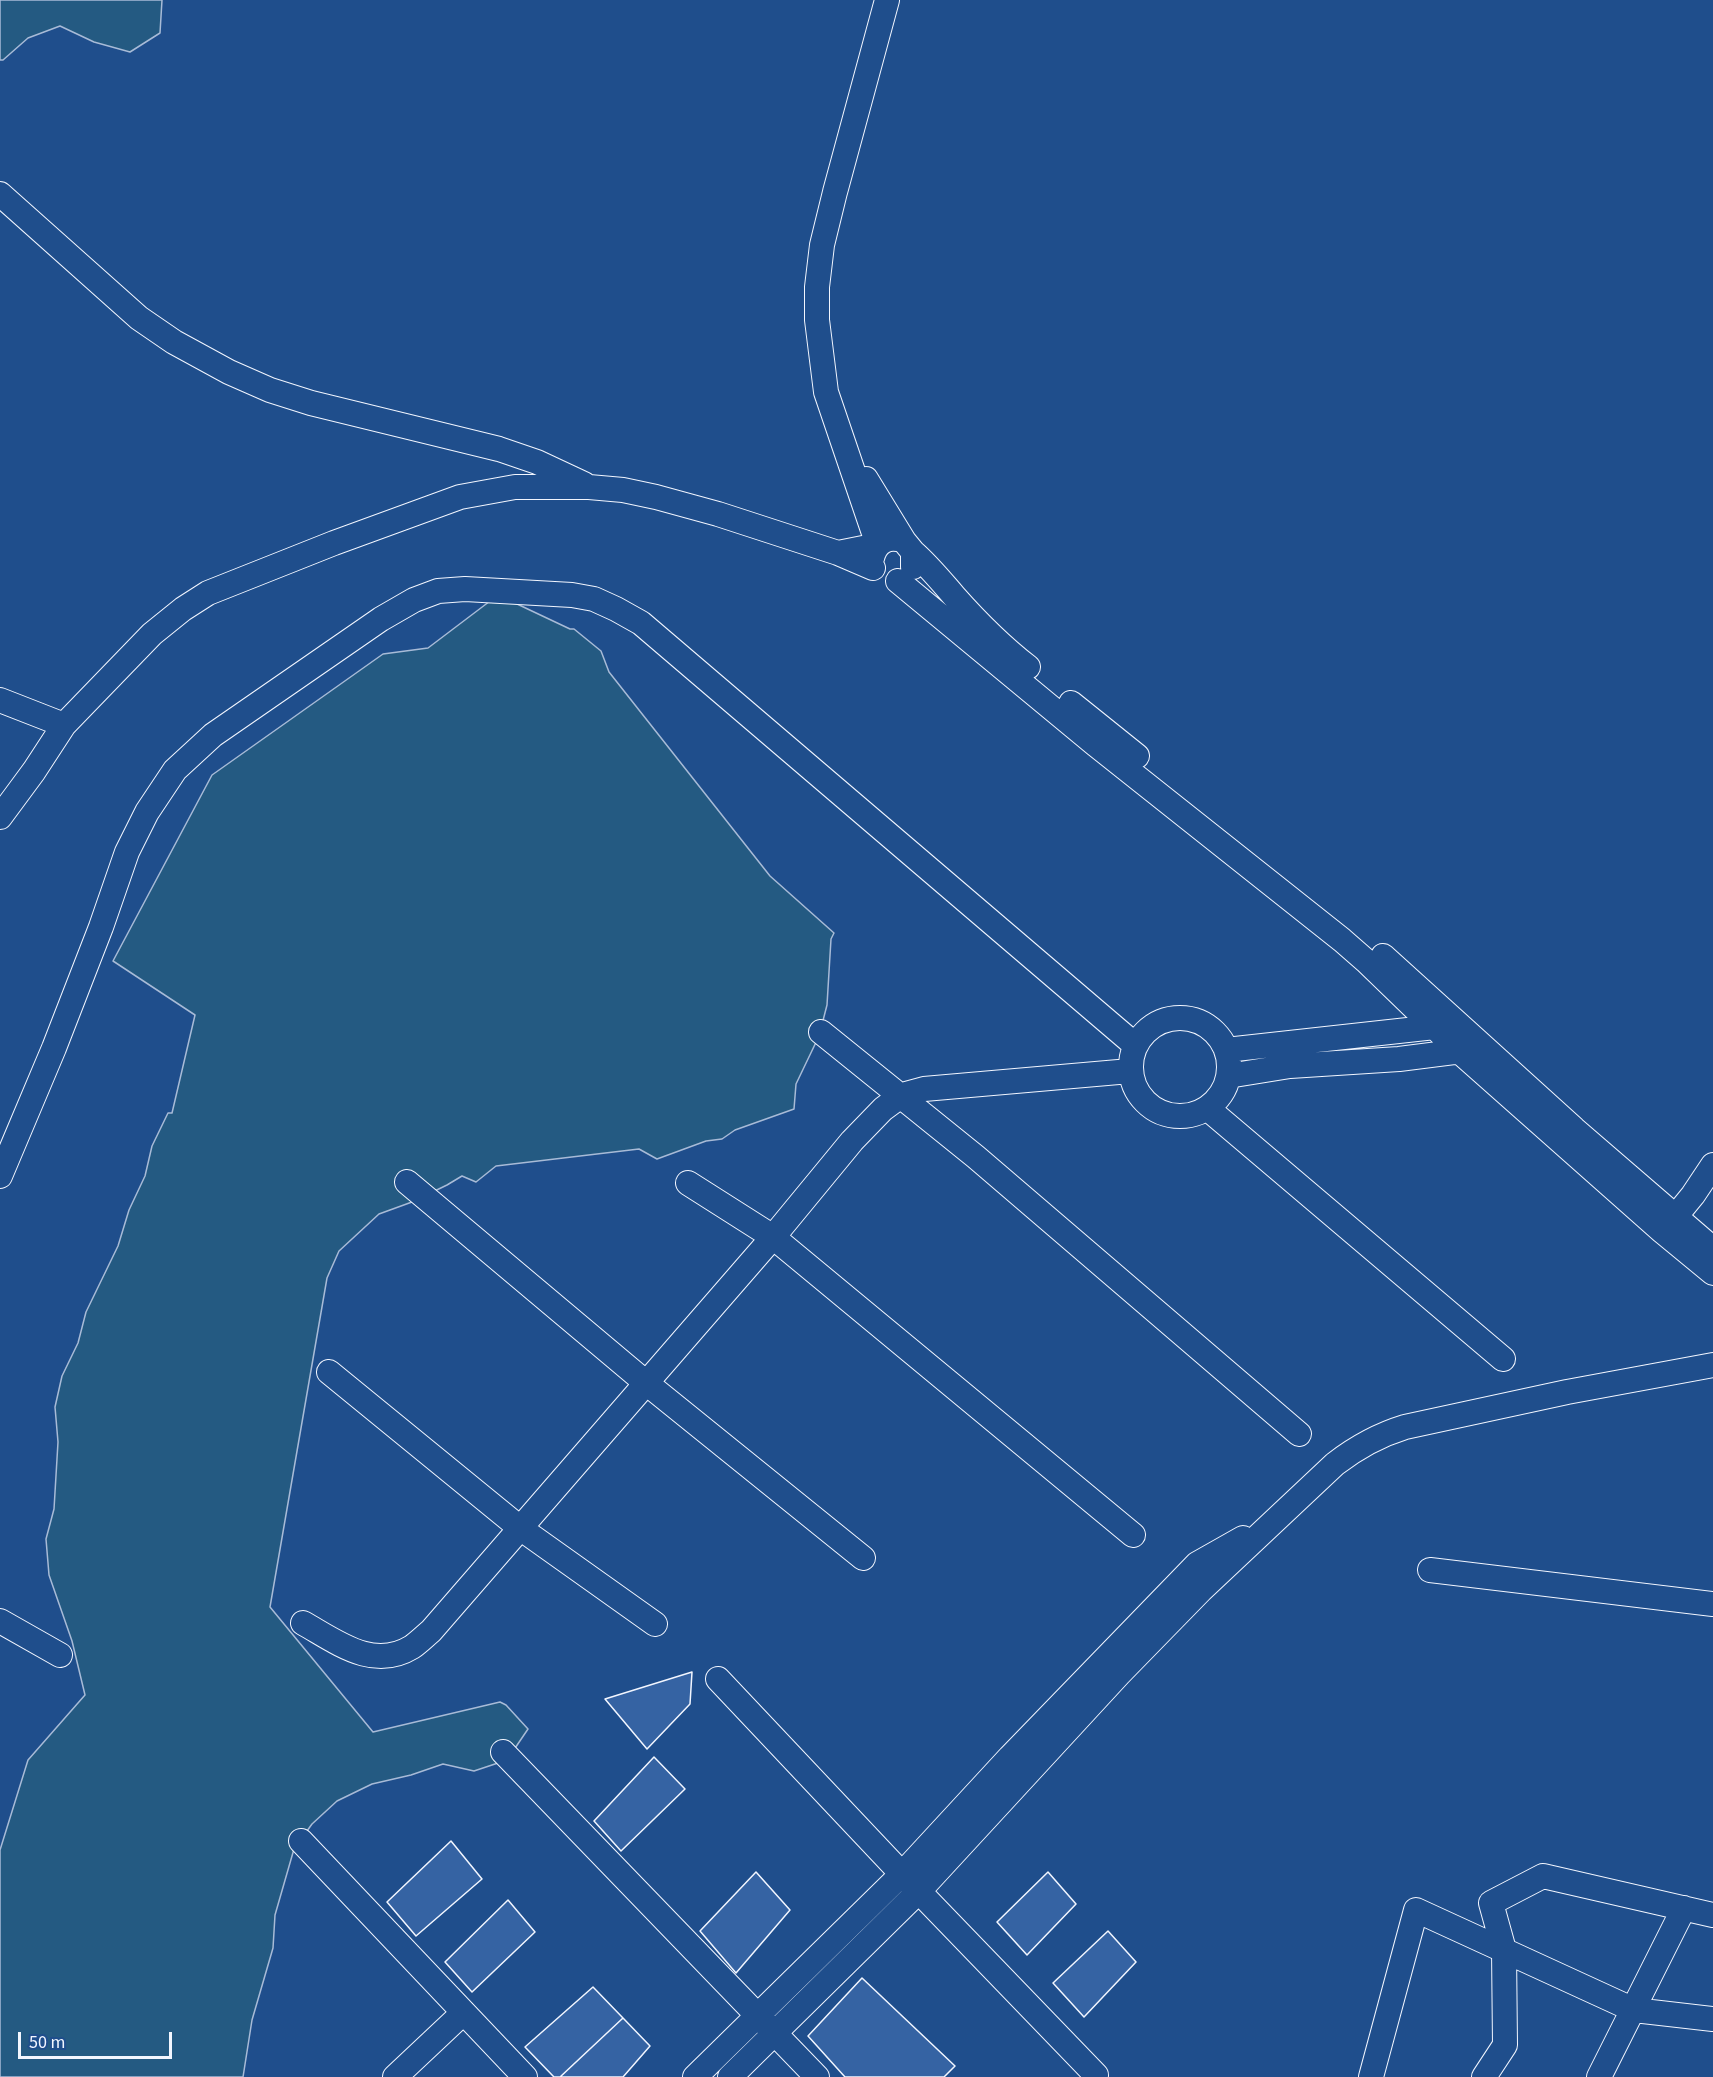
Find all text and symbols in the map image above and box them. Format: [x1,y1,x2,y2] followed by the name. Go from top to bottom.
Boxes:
[21,2020,176,2058] scale bar
[29,2030,65,2055] text: 50 m

